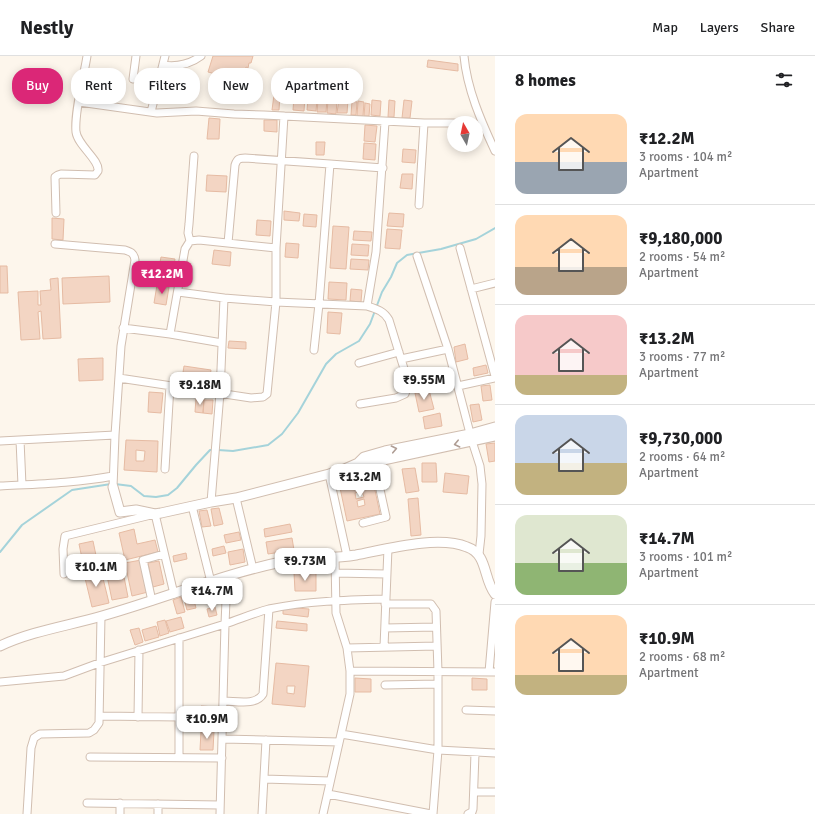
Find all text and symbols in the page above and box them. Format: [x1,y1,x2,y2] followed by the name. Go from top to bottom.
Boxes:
[20,16,73,40] text: Nestly
[652,19,678,36] text: Map
[700,19,739,36] text: Layers
[761,19,795,36] text: Share
[12,68,63,104] chip: Buy
[71,68,126,104] chip: Rent
[134,68,200,104] chip: Filters
[208,68,263,104] chip: New
[271,68,363,104] chip: Apartment
[773,69,795,91] icon: filters
[515,70,576,91] text: 8 homes
[447,116,483,152] north arrow
[447,116,483,152] map controls
[639,128,695,149] text: ₹12.2M
[547,130,595,178] icon: home
[639,149,732,165] text: 3 rooms · 104 m²
[639,165,699,181] text: Apartment
[639,228,722,249] text: ₹9,180,000
[547,231,595,279] icon: home
[639,249,725,265] text: 2 rooms · 54 m²
[129,261,195,295] pin: ₹12.2M
[639,265,699,281] text: Apartment
[141,266,183,282] text: ₹12.2M
[639,328,695,349] text: ₹13.2M
[547,331,595,379] icon: home
[639,349,725,365] text: 3 rooms · 77 m²
[639,365,699,381] text: Apartment
[391,367,457,401] pin: ₹9.55M
[167,372,233,406] pin: ₹9.18M
[403,372,445,388] text: ₹9.55M
[179,377,221,393] text: ₹9.18M
[639,428,722,449] text: ₹9,730,000
[547,431,595,479] icon: home
[454,440,460,448] one-way arrow
[391,446,397,454] one-way arrow
[639,449,725,465] text: 2 rooms · 64 m²
[327,464,393,498] pin: ₹13.2M
[639,465,699,481] text: Apartment
[339,469,381,485] text: ₹13.2M
[639,528,695,549] text: ₹14.7M
[547,531,595,579] icon: home
[272,548,338,582] pin: ₹9.73M
[639,549,732,565] text: 3 rooms · 101 m²
[284,553,326,569] text: ₹9.73M
[63,554,129,588] pin: ₹10.1M
[75,559,117,575] text: ₹10.1M
[639,565,699,581] text: Apartment
[179,578,245,612] pin: ₹14.7M
[191,583,233,599] text: ₹14.7M
[639,628,695,649] text: ₹10.9M
[547,631,595,679] icon: home
[639,649,725,665] text: 2 rooms · 68 m²
[639,665,699,681] text: Apartment
[174,706,240,740] pin: ₹10.9M
[186,711,228,727] text: ₹10.9M

